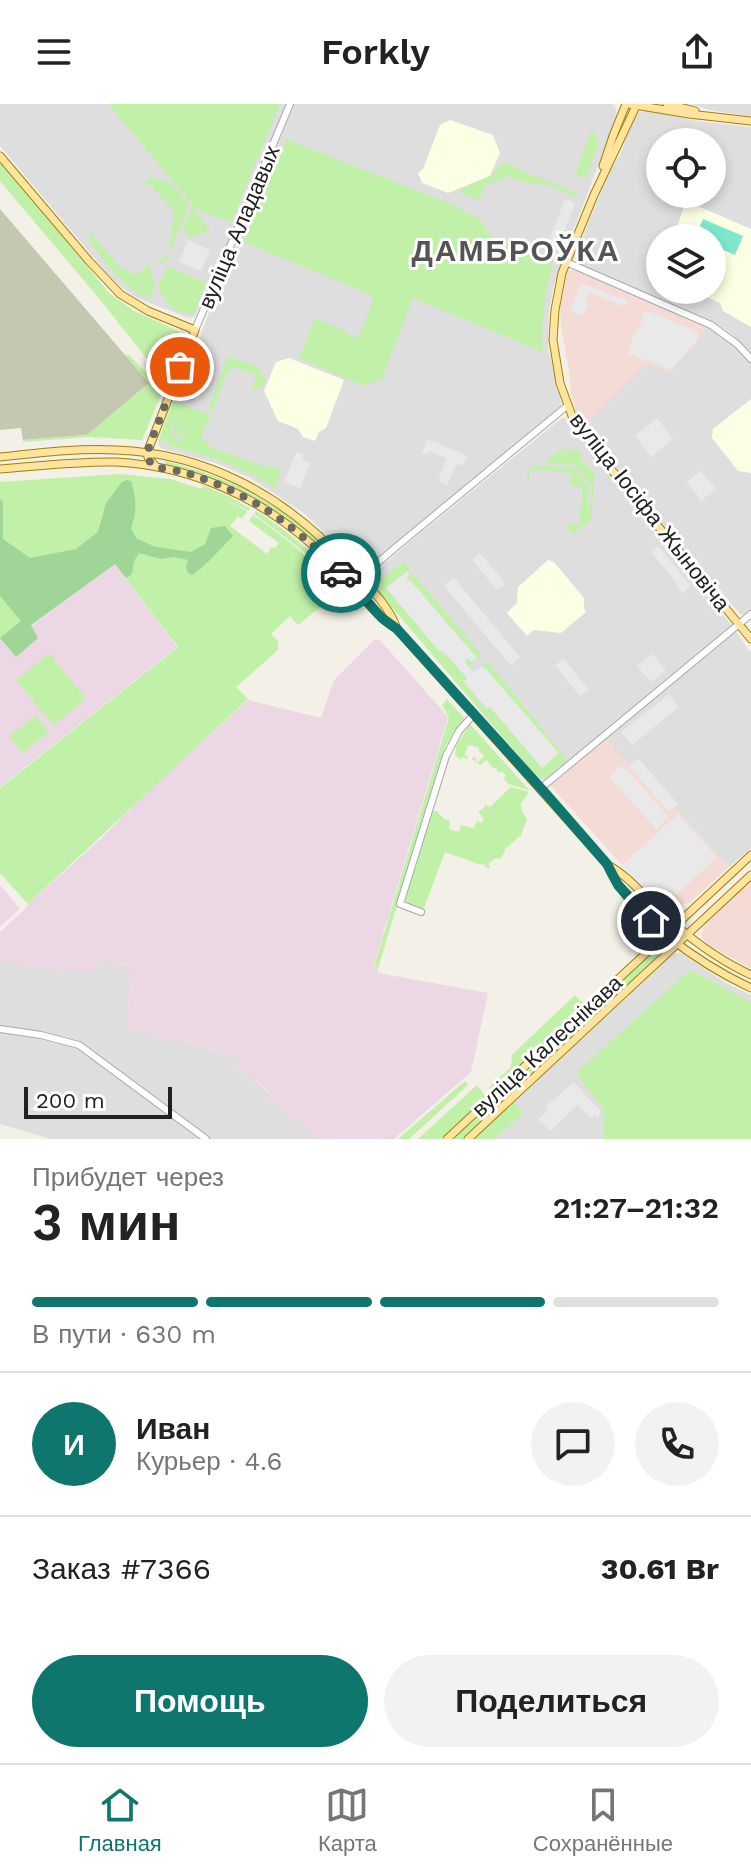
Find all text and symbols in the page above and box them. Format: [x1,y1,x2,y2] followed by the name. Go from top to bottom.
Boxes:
[32,30,76,74] icon: menu
[675,30,719,74] icon: share
[321,31,430,73] text: Forkly
[646,128,726,304] map controls
[646,128,726,208] button: locate
[193,142,285,312] street label: вуліца Аладавых
[646,224,726,304] button: layers
[411,233,621,268] district label: ДАМБРОЎКА
[146,333,214,401] pin
[158,345,202,389] icon: bag
[565,408,736,617] street label: вуліца Іосіфа Жыновіча
[301,533,381,613] courier
[319,551,363,595] icon: car
[617,887,685,955] pin
[629,899,673,943] icon: home
[467,970,628,1122] street label: вуліца Калеснікава
[24,1083,172,1119] scale bar
[36,1088,105,1113] text: 200 m
[32,1162,224,1192] text: Прибудет через
[553,1190,719,1225] text: 21:27–21:32
[32,1192,180,1253] text: 3 мин
[32,1319,216,1349] text: В пути · 630 m
[531,1402,615,1486] button: chat
[635,1402,719,1486] button: phone
[136,1411,210,1446] text: Иван
[63,1427,85,1462] text: И
[136,1446,282,1476] text: Курьер · 4.6
[32,1551,211,1586] text: Заказ #7366
[601,1551,719,1586] text: 30.61 Br
[32,1655,368,1747] button: Помощь
[384,1655,719,1747] button: Поделиться
[78,1783,162,1857] tab: Главная
[318,1783,377,1857] tab: Карта
[533,1783,673,1857] tab: Сохранённые

